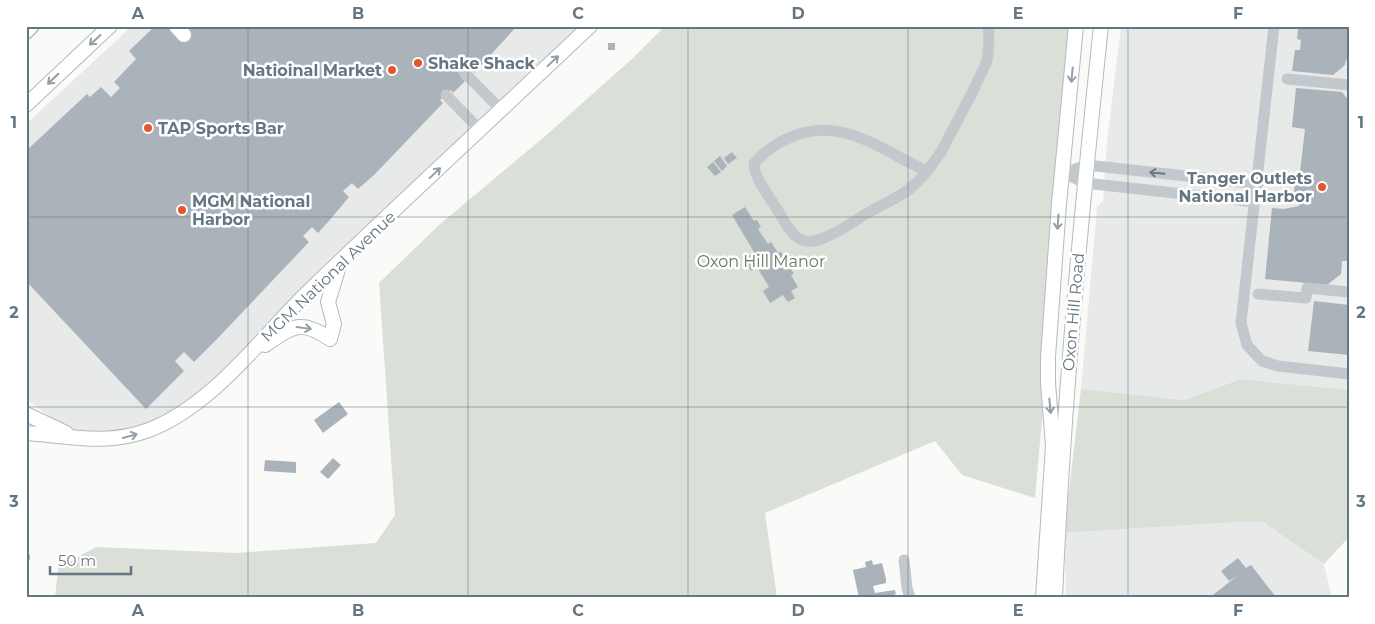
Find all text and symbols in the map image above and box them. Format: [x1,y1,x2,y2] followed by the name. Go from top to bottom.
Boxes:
[131,4,145,23] text: A
[352,4,364,23] text: B
[572,4,584,23] text: C
[791,4,805,23] text: D
[1013,4,1023,23] text: E
[1233,4,1243,23] text: F
[89,34,102,46] one-way arrow
[428,54,535,73] place label: Shake Shack
[547,55,559,67] one-way arrow
[412,57,424,69] marker: Shake Shack
[243,61,382,80] place label: Natioinal Market
[386,64,398,76] marker: Natioinal Market
[1067,67,1077,83] one-way arrow
[47,73,59,85] one-way arrow
[11,113,17,132] text: 1
[1358,113,1364,132] text: 1
[158,119,284,138] place label: TAP Sports Bar
[142,122,154,134] marker: TAP Sports Bar
[428,167,441,179] one-way arrow
[1149,168,1165,178] one-way arrow
[1179,169,1312,206] place label: Tanger Outlets National Harbor
[1316,181,1328,193] marker: Tanger Outlets National Harbor
[192,192,310,229] place label: MGM National Harbor
[176,204,188,216] marker: MGM National Harbor
[257,207,400,346] street label: MGM National Avenue
[1054,214,1063,230] one-way arrow
[697,252,825,271] park label: Oxon Hill Manor
[1059,252,1088,372] street label: Oxon Hill Road
[9,303,19,322] text: 2
[1356,303,1366,322] text: 2
[295,323,311,333] one-way arrow
[1045,398,1054,414] one-way arrow
[121,431,137,440] one-way arrow
[8,492,19,511] text: 3
[1355,492,1366,511] text: 3
[50,544,131,576] scale bar
[58,551,96,570] text: 50 m
[131,601,145,620] text: A
[352,601,364,620] text: B
[572,601,584,620] text: C
[791,601,805,620] text: D
[1013,601,1023,620] text: E
[1233,601,1243,620] text: F

